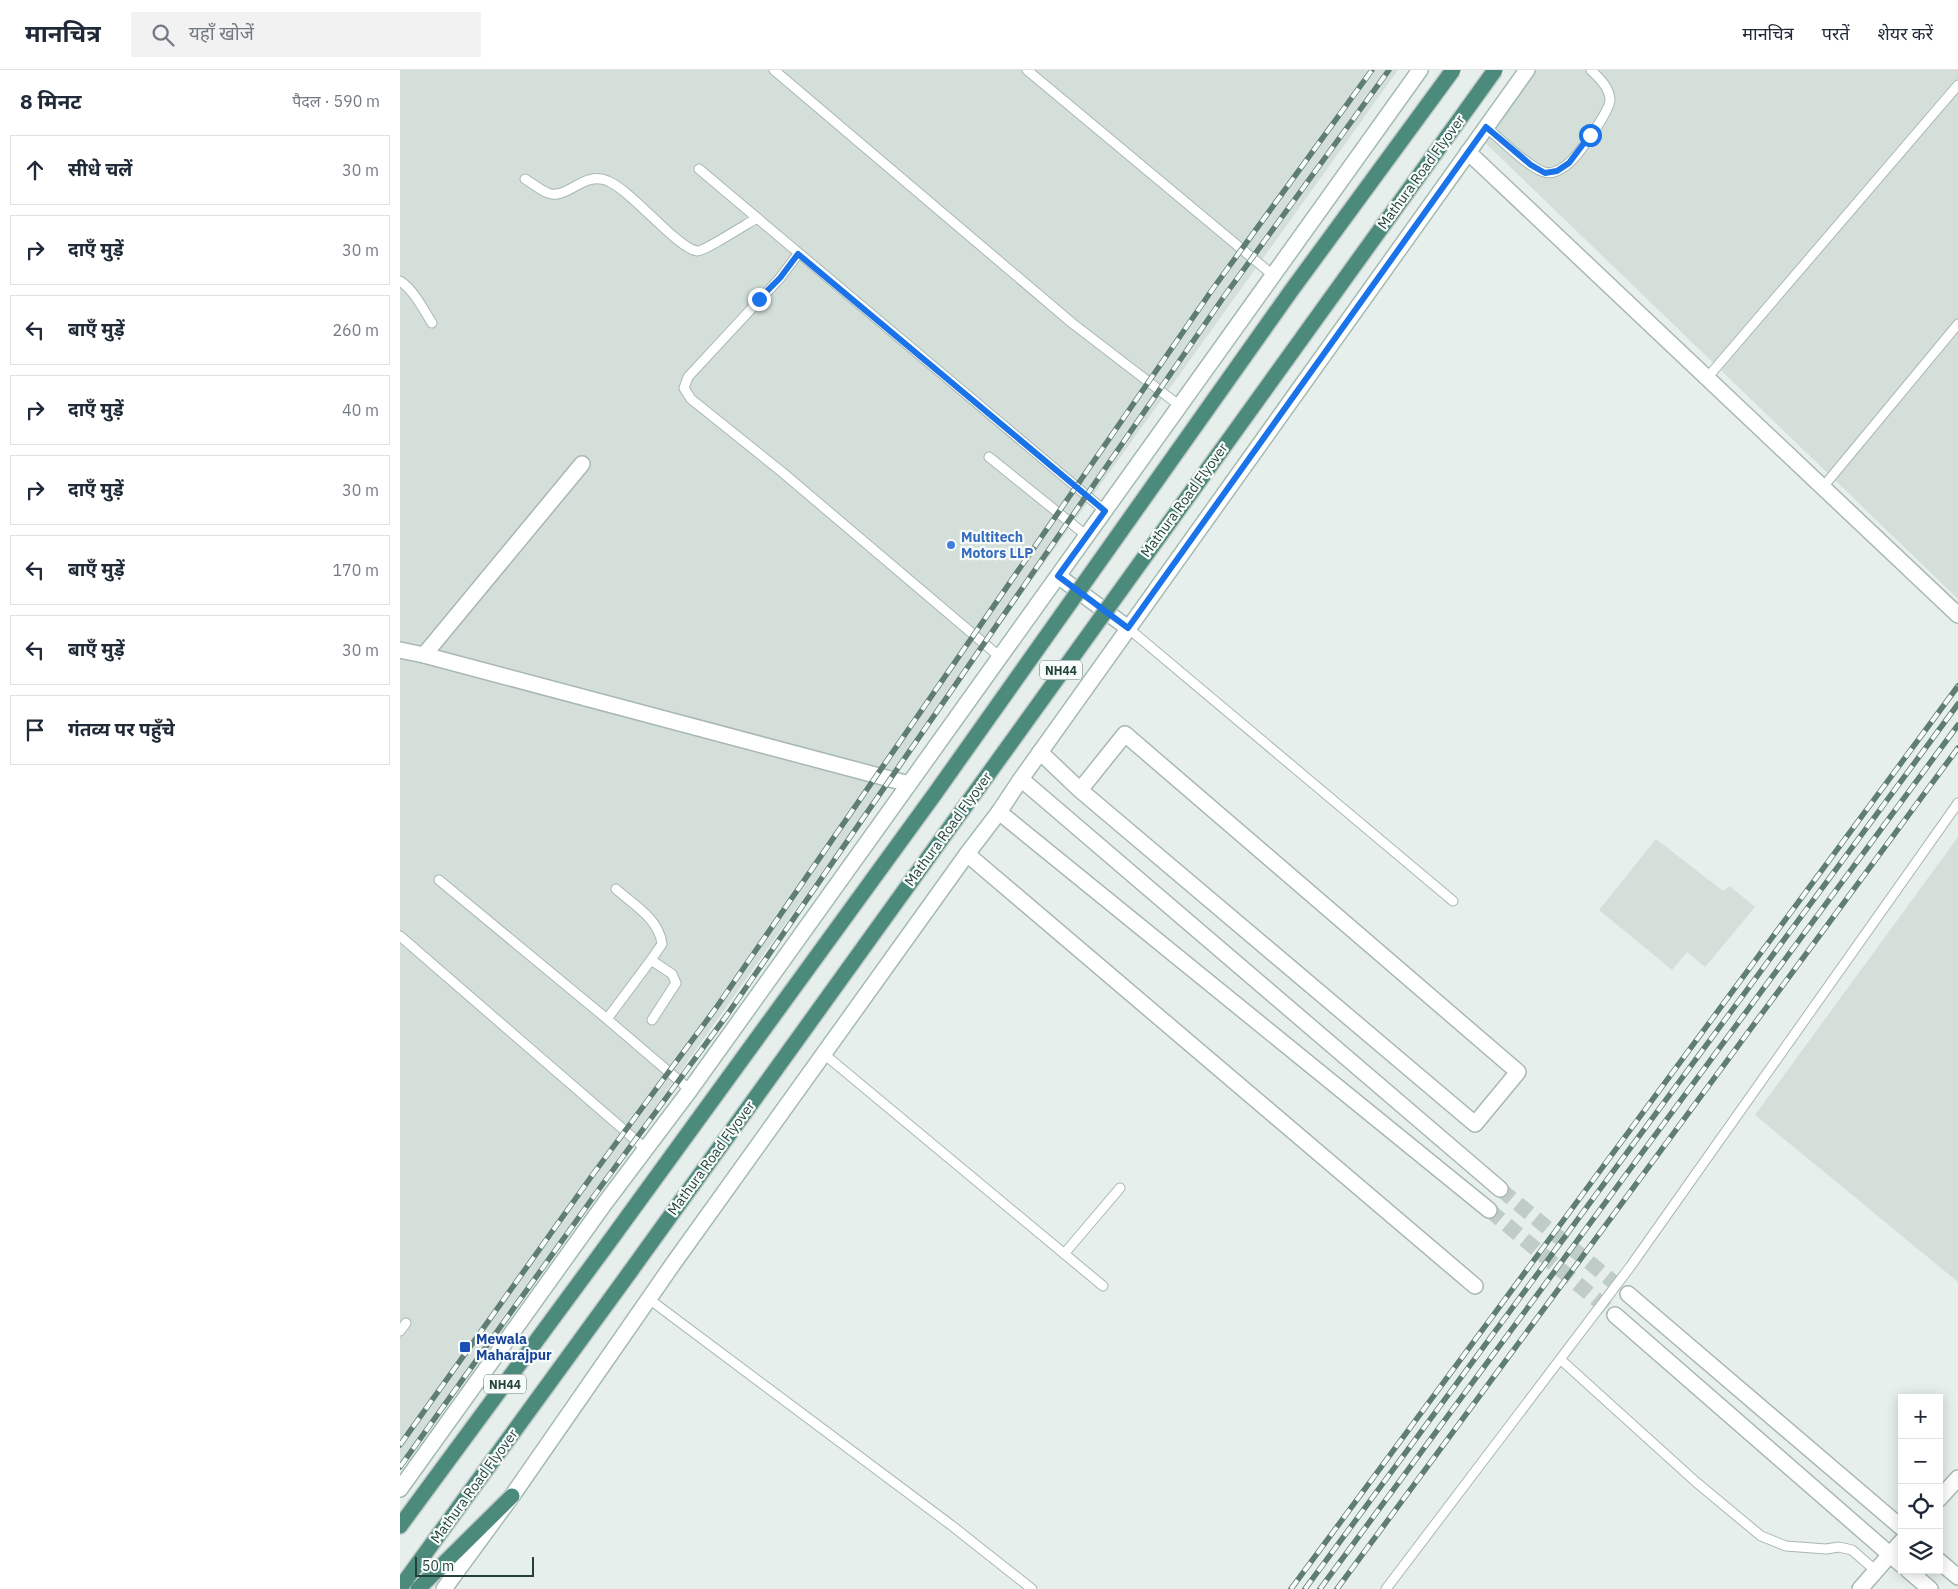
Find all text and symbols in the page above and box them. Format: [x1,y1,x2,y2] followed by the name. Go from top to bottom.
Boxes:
[131,12,481,57] search box
[25,17,101,49] text: मानचित्र
[149,21,177,49] icon: search
[189,21,254,45] text: यहाँ खोजें
[1742,22,1794,45] text: मानचित्र
[1822,22,1850,45] text: परतें
[1878,22,1933,45] text: शेयर करें
[20,87,82,115] text: 8 मिनट
[292,91,380,111] text: पैदल · 590 m
[1374,111,1468,233] street label: Mathura Road Flyover
[1579,124,1602,147] route start
[21,156,49,184] icon: ahead
[68,157,132,181] text: सीधे चलें
[342,160,379,180] text: 30 m
[21,236,49,264] icon: right
[68,237,124,261] text: दाएँ मुड़ें
[342,240,379,260] text: 30 m
[748,288,771,311] route end
[21,316,49,344] icon: left
[68,317,125,341] text: बाएँ मुड़ें
[332,320,379,340] text: 260 m
[21,396,49,424] icon: right
[68,397,124,421] text: दाएँ मुड़ें
[342,400,379,420] text: 40 m
[1137,439,1231,561] street label: Mathura Road Flyover
[21,476,49,504] icon: right
[68,477,124,501] text: दाएँ मुड़ें
[342,480,379,500] text: 30 m
[961,528,1034,562] place label: Multitech Motors LLP
[945,539,957,551] marker: Multitech Motors LLP
[21,556,49,584] icon: left
[68,557,125,581] text: बाएँ मुड़ें
[332,560,379,580] text: 170 m
[21,636,49,664] icon: left
[68,637,125,661] text: बाएँ मुड़ें
[342,640,379,660] text: 30 m
[1040,660,1082,680] road number: NH44
[21,716,49,744] icon: arrive
[68,717,175,741] text: गंतव्य पर पहुँचे
[901,768,995,890] street label: Mathura Road Flyover
[664,1097,758,1219] street label: Mathura Road Flyover
[476,1330,552,1364] place label: Mewala Maharajpur
[458,1340,472,1354] marker: Mewala Maharajpur
[484,1375,526,1394] road number: NH44
[1898,1394,1943,1574] map controls
[1898,1394,1943,1439] button: +
[427,1425,521,1547] street label: Mathura Road Flyover
[1898,1439,1943,1484] button: −
[1898,1484,1943,1529] button: locate
[1898,1529,1943,1574] button: layers
[415,1554,534,1577] scale bar
[422,1557,454,1575] text: 50 m

